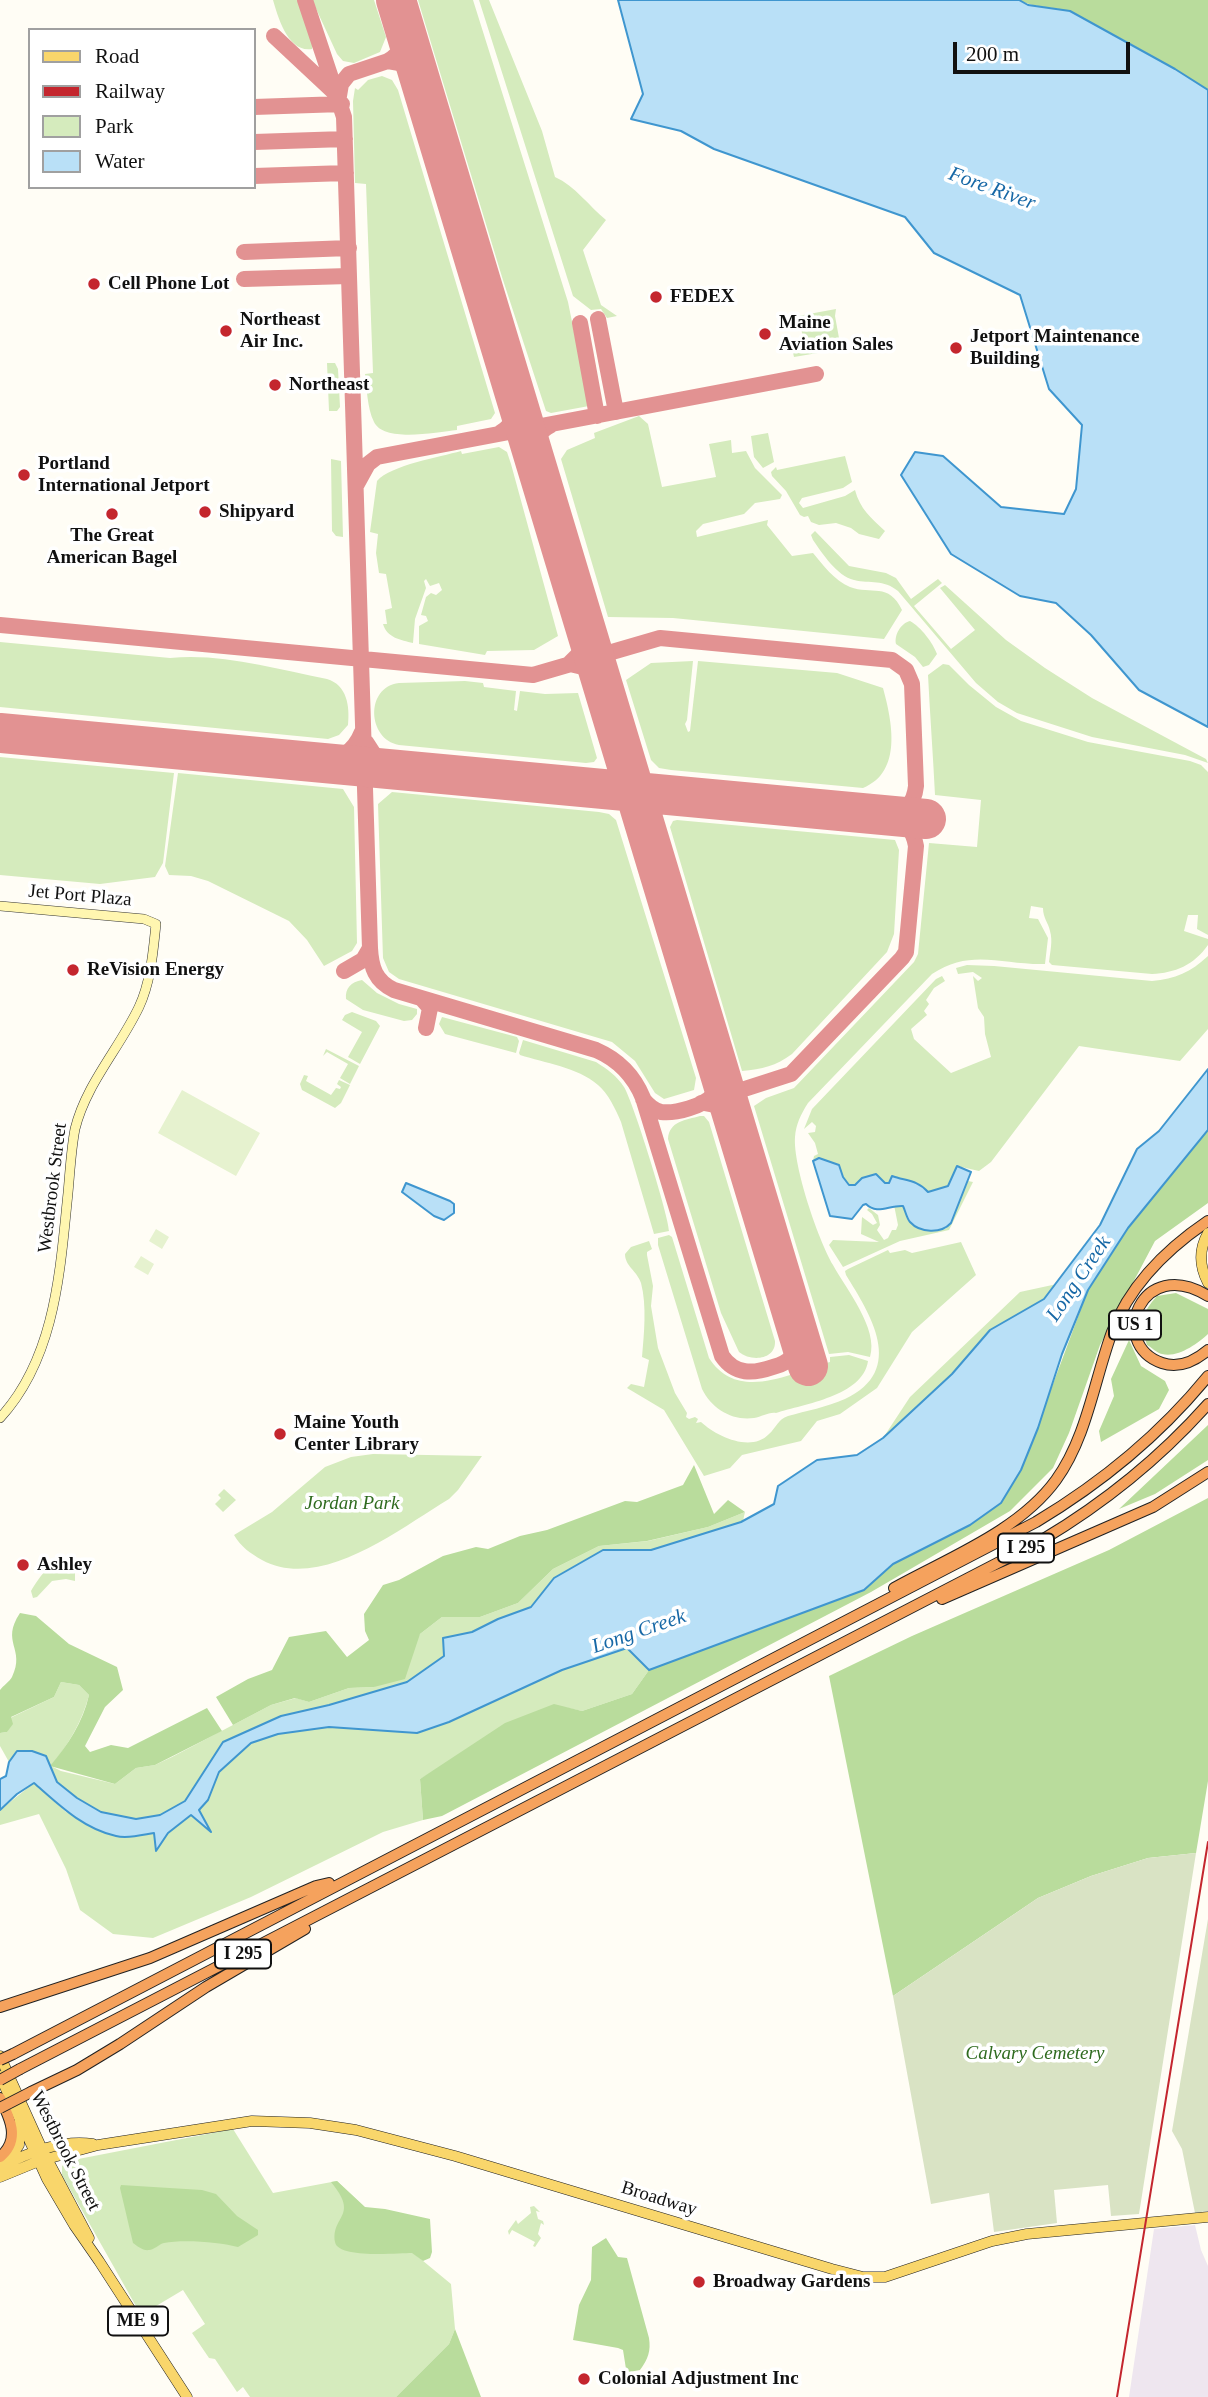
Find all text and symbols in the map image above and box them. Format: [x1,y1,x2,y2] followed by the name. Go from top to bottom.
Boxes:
[28,28,256,189] legend
[956,28,1133,72] scale bar
[966,42,1019,66] text: 200 m
[95,44,139,68] text: Road
[95,79,165,103] text: Railway
[95,114,134,138] text: Park
[95,149,145,173] text: Water
[945,162,1039,216] water label: Fore River
[108,273,229,295] place label: Cell Phone Lot
[86,276,102,292] marker: Cell Phone Lot
[670,286,734,308] place label: FEDEX
[648,289,664,305] marker: FEDEX
[240,309,320,353] place label: Northeast Air Inc.
[779,312,893,356] place label: Maine Aviation Sales
[218,323,234,339] marker: Northeast Air Inc.
[757,326,773,342] marker: Maine Aviation Sales
[970,326,1139,370] place label: Jetport Maintenance Building
[948,340,964,356] marker: Jetport Maintenance Building
[289,374,369,396] place label: Northeast
[267,377,283,393] marker: Northeast
[38,453,210,497] place label: Portland International Jetport
[16,467,32,483] marker: Portland International Jetport
[219,501,294,523] place label: Shipyard
[197,504,213,520] marker: Shipyard
[104,506,120,522] marker: The Great American Bagel
[47,525,177,569] place label: The Great American Bagel
[27,880,133,912] street label: Jet Port Plaza
[87,959,224,981] place label: ReVision Energy
[65,962,81,978] marker: ReVision Energy
[34,1122,72,1254] street label: Westbrook Street
[1041,1231,1117,1327] water label: Long Creek
[1109,1310,1161,1340] road number: US 1
[294,1412,419,1456] place label: Maine Youth Center Library
[272,1426,288,1442] marker: Maine Youth Center Library
[305,1493,399,1515] park label: Jordan Park
[998,1534,1054,1562] road number: I 295
[37,1554,92,1576] place label: Ashley
[15,1557,31,1573] marker: Ashley
[589,1604,689,1660] water label: Long Creek
[215,1940,271,1968] road number: I 295
[966,2043,1104,2065] park label: Calvary Cemetery
[25,2088,105,2214] street label: Westbrook Street
[618,2177,700,2221] street label: Broadway
[713,2271,870,2293] place label: Broadway Gardens
[691,2274,707,2290] marker: Broadway Gardens
[108,2306,168,2336] road number: ME 9
[598,2368,799,2390] place label: Colonial Adjustment Inc
[576,2371,592,2387] marker: Colonial Adjustment Inc

